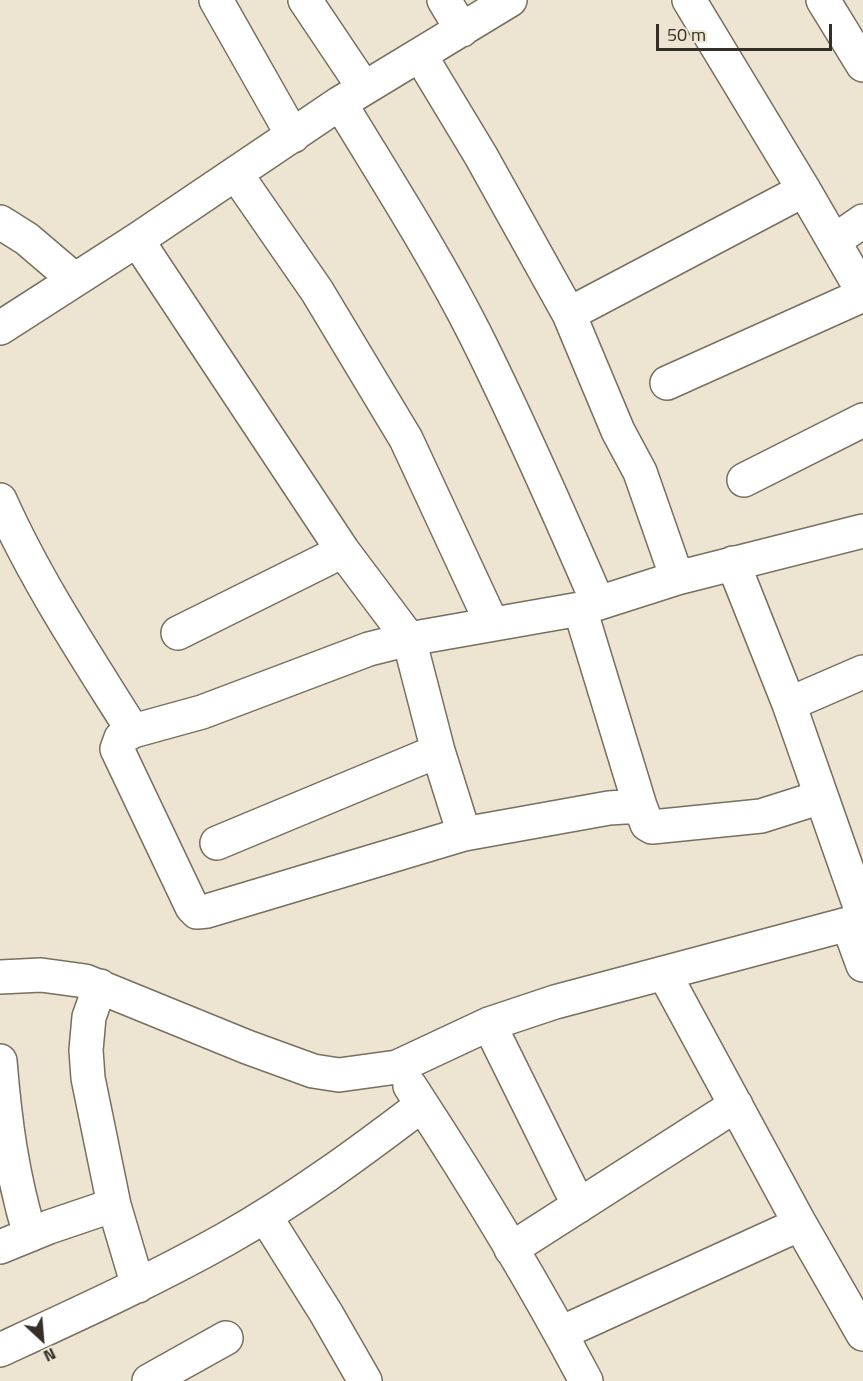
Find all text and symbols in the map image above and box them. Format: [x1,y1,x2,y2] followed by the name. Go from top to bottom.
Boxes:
[659,12,834,50] scale bar
[667,21,706,48] text: 50 m
[12,1309,72,1369] north arrow
[40,1342,60,1368] text: N

